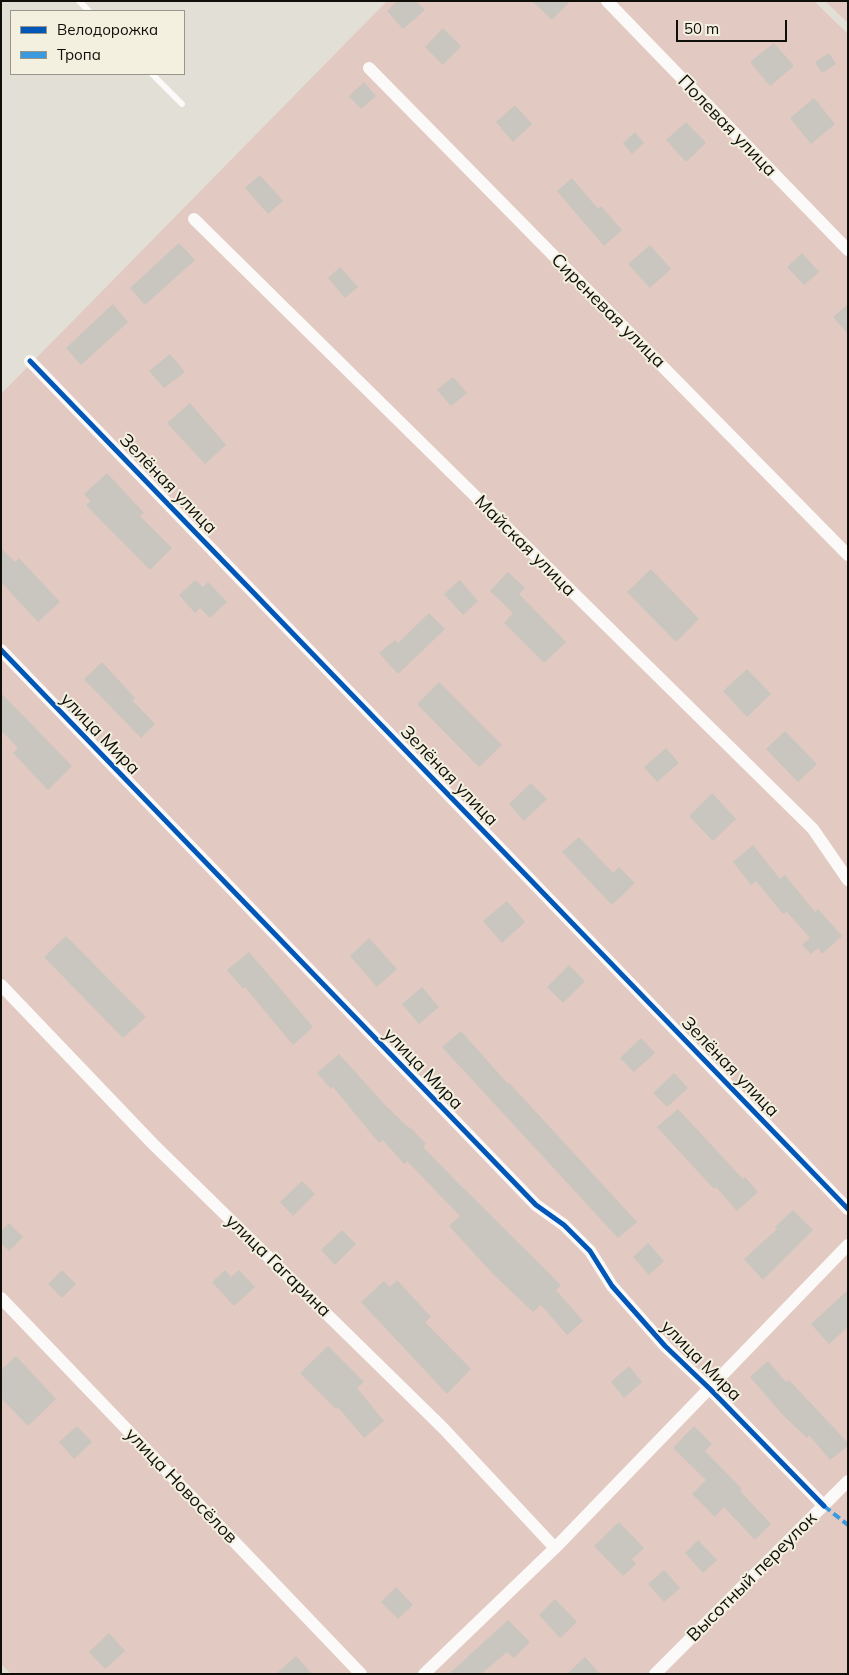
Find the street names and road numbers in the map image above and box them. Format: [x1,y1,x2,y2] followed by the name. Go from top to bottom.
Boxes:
[673,71,781,181] street label: Полевая улица
[546,249,670,373] street label: Сиреневая улица
[115,429,221,539] street label: Зелёная улица
[470,491,580,601] street label: Майская улица
[56,689,144,779] street label: улица Мира
[396,721,502,831] street label: Зелёная улица
[677,1012,783,1122] street label: Зелёная улица
[379,1024,467,1114] street label: улица Мира
[221,1210,335,1322] street label: улица Гагарина
[656,1316,746,1406] street label: улица Мира
[120,1424,242,1548] street label: улица Новосёлов
[683,1508,821,1646] street label: Высотный переулок

